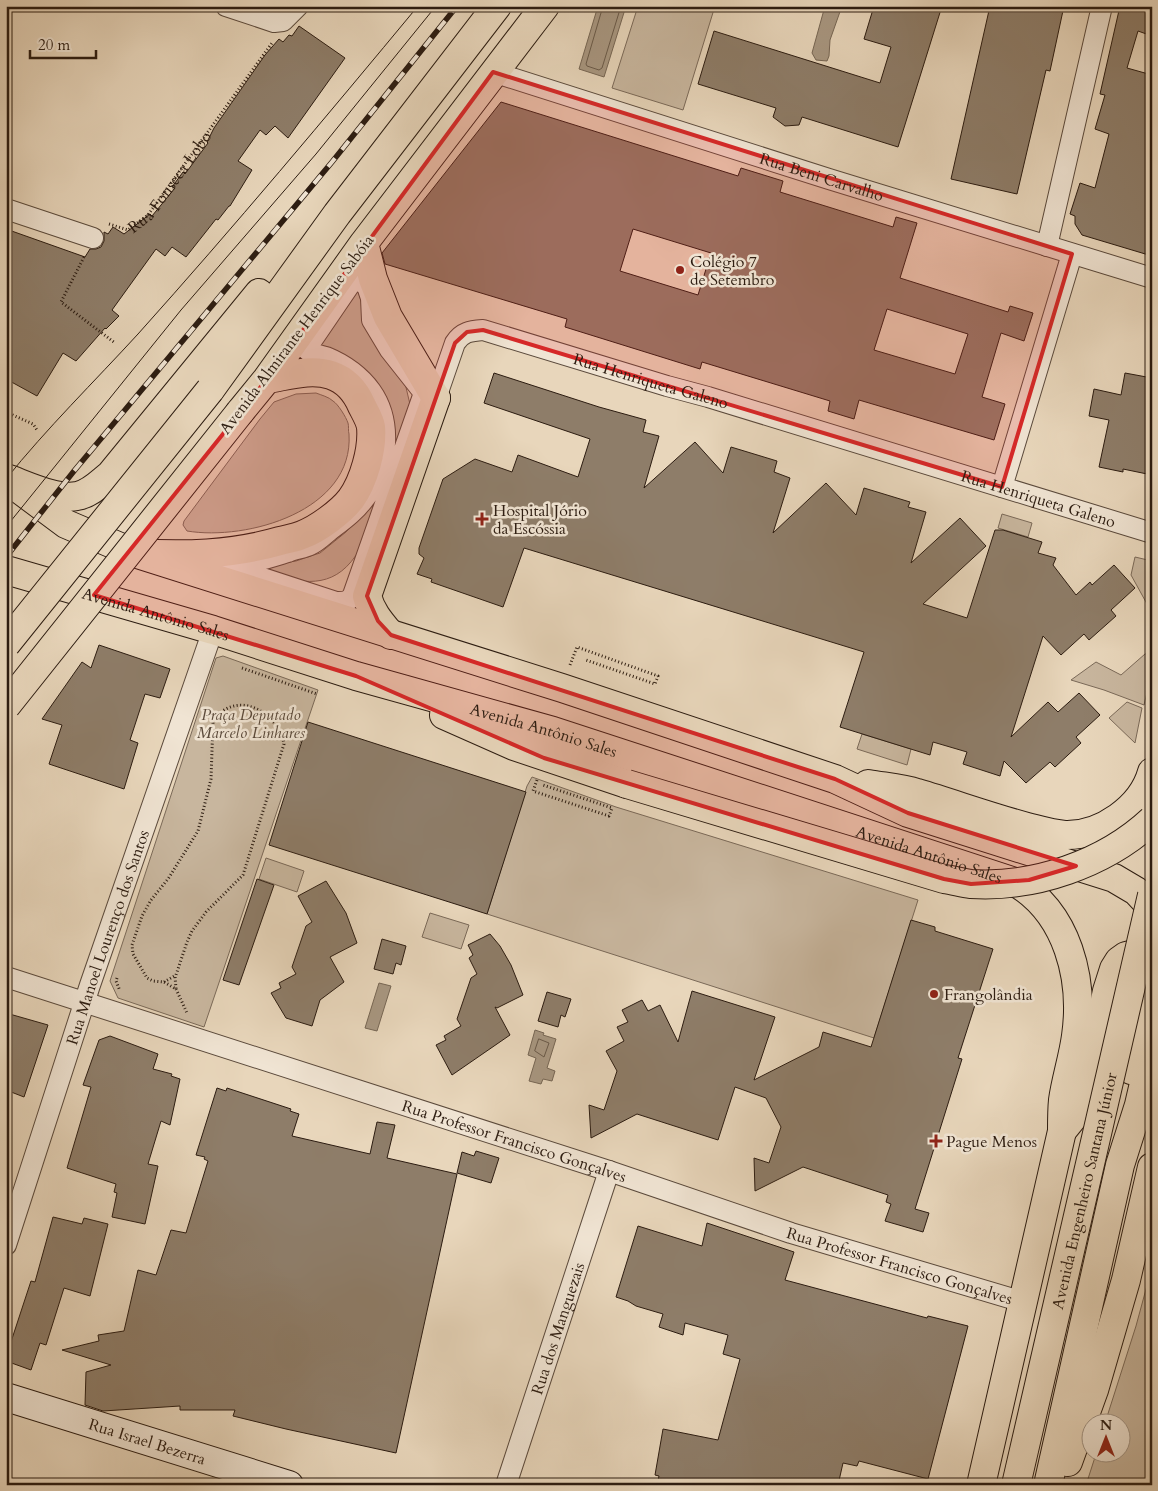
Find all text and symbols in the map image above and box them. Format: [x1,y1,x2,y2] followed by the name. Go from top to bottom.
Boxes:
[30,28,96,60] scale bar
[38,35,70,55] text: 20 m
[123,127,217,239] street label: Rua Fonseca Lobo
[757,148,886,207] street label: Rua Beni Carvalho
[214,230,379,439] street label: Avenida Almirante Henrique Sabóia
[690,251,775,291] place label: Colégio 7 de Setembro
[674,264,686,276] marker: Colégio 7 de Setembro
[570,348,731,415] street label: Rua Henriqueta Galeno
[958,465,1119,533] street label: Rua Henriqueta Galeno
[493,500,587,540] place label: Hospital Jório da Escóssia
[475,512,489,526] marker: Hospital Jório da Escóssia
[79,583,232,647] street label: Avenida Antônio Sales
[467,698,620,763] street label: Avenida Antônio Sales
[197,704,306,744] park label: Praça Deputado Marcelo Linhares
[853,821,1005,889] street label: Avenida Antônio Sales
[61,827,155,1048] street label: Rua Manoel Lourenço dos Santos
[944,984,1033,1006] place label: Frangolândia
[928,988,940,1000] marker: Frangolândia
[1047,1070,1123,1311] street label: Avenida Engenheiro Santana Júnior
[399,1095,629,1188] street label: Rua Professor Francisco Gonçalves
[946,1131,1037,1153] place label: Pague Menos
[930,1135,942,1147] marker: Pague Menos
[784,1222,1015,1310] street label: Rua Professor Francisco Gonçalves
[526,1260,590,1398] street label: Rua dos Manguezais
[86,1413,208,1470] street label: Rua Israel Bezerra
[1080,1414,1130,1464] north arrow
[1100,1416,1112,1435] text: N

